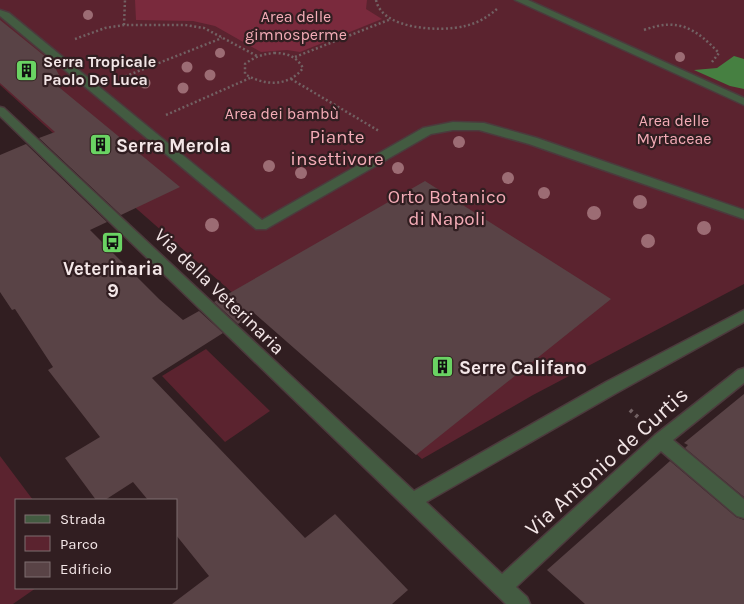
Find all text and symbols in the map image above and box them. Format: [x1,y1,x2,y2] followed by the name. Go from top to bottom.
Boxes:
[245,7,347,44] park label: Area delle gimnosperme
[43,52,156,89] place label: Serra Tropicale Paolo De Luca
[15,58,39,82] building icon: Serra Tropicale Paolo De Luca
[225,104,339,123] park label: Area dei bambù
[636,111,712,148] park label: Area delle Myrtaceae
[290,126,384,170] park label: Piante insettivore
[88,133,112,157] building icon: Serra Merola
[116,135,231,157] place label: Serra Merola
[388,186,506,230] park label: Orto Botanico di Napoli
[150,224,289,359] street label: Via della Veterinaria
[101,230,125,254] bus stop icon: Veterinaria 9
[63,258,163,302] place label: Veterinaria 9
[431,355,455,379] building icon: Serre Califano
[459,357,587,379] place label: Serre Califano
[520,382,693,542] street label: Via Antonio de Curtis
[15,499,178,589] legend
[60,510,106,528] text: Strada
[60,535,98,553] text: Parco
[60,560,112,578] text: Edificio

